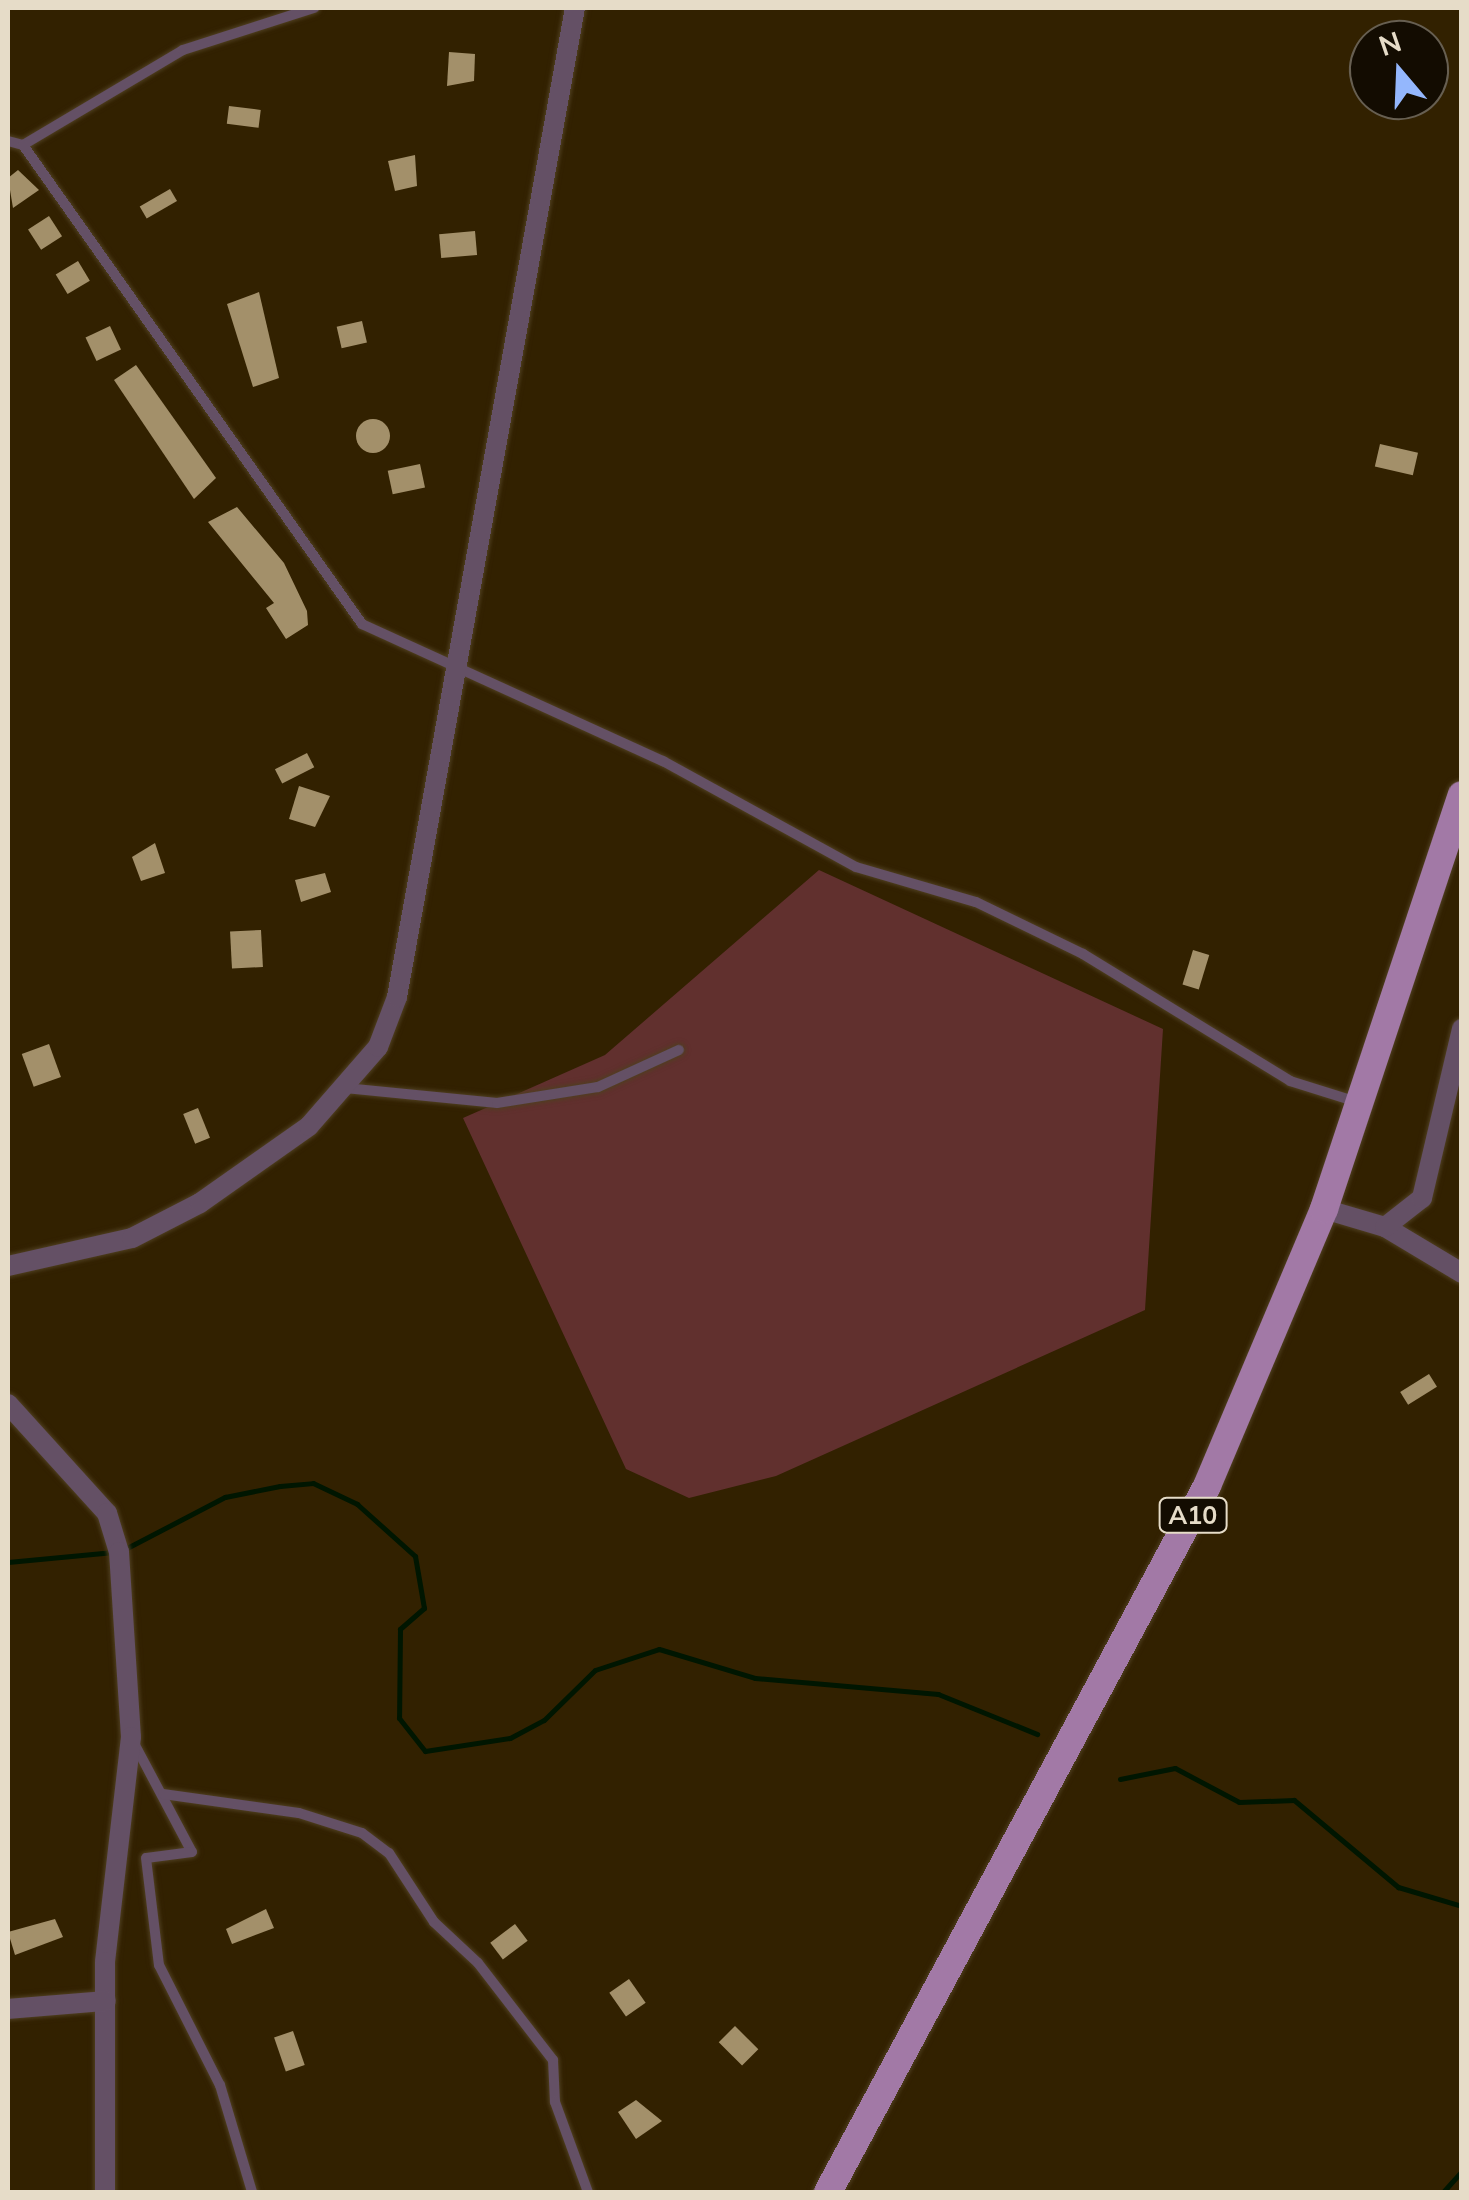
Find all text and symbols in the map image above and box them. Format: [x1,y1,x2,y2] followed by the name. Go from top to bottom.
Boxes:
[1349,20,1449,120] north arrow
[1374,23,1405,63] text: N
[1158,1495,1228,1535] road number: A10

